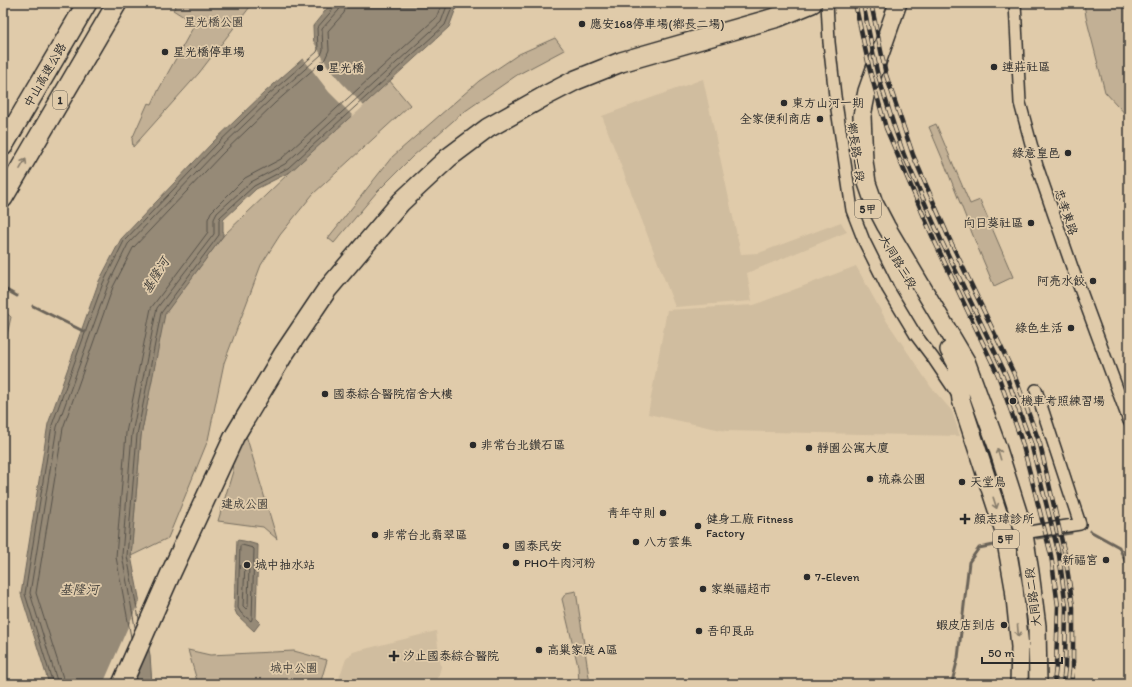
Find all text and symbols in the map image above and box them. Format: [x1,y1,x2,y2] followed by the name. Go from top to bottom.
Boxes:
[184,15,244,29] park label: 星光橋公園
[590,17,724,31] place label: 應安168停車場(鄉長二場)
[577,19,587,29] marker: 應安168停車場(鄉長二場)
[21,40,69,110] street label: 中山高速公路
[173,45,245,59] place label: 星光橋停車場
[160,47,170,57] marker: 星光橋停車場
[1002,60,1050,74] place label: 連莊社區
[328,61,364,75] place label: 星光橋
[989,62,999,72] marker: 連莊社區
[315,63,325,73] marker: 星光橋
[53,91,67,109] road number: 1
[792,96,864,110] place label: 東方山河一期
[779,98,789,108] marker: 東方山河一期
[740,112,812,126] place label: 全家便利商店
[815,114,825,124] marker: 全家便利商店
[845,121,867,183] street label: 鄉長路一段
[1012,146,1060,160] place label: 綠意皇邑
[1063,148,1073,158] marker: 綠意皇邑
[19,158,27,170] one-way arrow
[1052,187,1080,237] street label: 忠孝東路
[855,200,881,218] road number: 5甲
[963,216,1023,230] place label: 向日葵社區
[1026,218,1036,228] marker: 向日葵社區
[877,233,919,291] street label: 大同路三段
[139,253,173,296] water label: 基隆河
[1037,274,1085,288] place label: 阿亮水餃
[1088,276,1098,286] marker: 阿亮水餃
[1015,321,1063,335] place label: 綠色生活
[1066,323,1076,333] marker: 綠色生活
[333,387,453,401] place label: 國泰綜合醫院宿舍大樓
[320,389,330,399] marker: 國泰綜合醫院宿舍大樓
[1021,394,1105,408] place label: 機車考照練習場
[1008,396,1018,406] marker: 機車考照練習場
[481,438,565,452] place label: 非常台北鑽石區
[468,440,478,450] marker: 非常台北鑽石區
[817,441,889,455] place label: 靜園公寓大廈
[804,443,814,453] marker: 靜園公寓大廈
[995,448,1003,460] one-way arrow
[878,472,926,486] place label: 琉森公園
[865,474,875,484] marker: 琉森公園
[970,475,1006,489] place label: 天堂鳥
[957,477,967,487] marker: 天堂鳥
[221,497,269,511] park label: 建成公園
[992,497,1000,509] one-way arrow
[607,506,655,520] place label: 青年守則
[658,508,668,518] marker: 青年守則
[706,512,793,540] place label: 健身工廠 Fitness Factory
[973,512,1035,526] place label: 顏志瑋診所
[959,513,971,525] marker: 顏志瑋診所
[693,521,703,531] marker: 健身工廠 Fitness Factory
[383,528,467,542] place label: 非常台北翡翠區
[370,530,380,540] marker: 非常台北翡翠區
[993,530,1019,548] road number: 5甲
[644,535,693,549] place label: 八方雲集
[631,537,641,547] marker: 八方雲集
[514,539,562,553] place label: 國泰民安
[501,541,511,551] marker: 國泰民安
[1062,553,1098,567] place label: 新福宮
[1101,555,1111,565] marker: 新福宮
[524,556,596,570] place label: PHO牛肉河粉
[255,558,315,572] place label: 城中抽水站
[511,558,521,568] marker: PHO牛肉河粉
[242,560,252,570] marker: 城中抽水站
[1022,566,1044,628] street label: 大同路二段
[815,570,860,584] place label: 7-Eleven
[802,572,812,582] marker: 7-Eleven
[59,582,100,597] water label: 基隆河
[711,582,771,596] place label: 家樂福超市
[698,584,708,594] marker: 家樂福超市
[936,618,996,632] place label: 蝦皮店到店
[999,620,1009,630] marker: 蝦皮店到店
[707,624,755,638] place label: 吾印良品
[1014,624,1022,637] one-way arrow
[694,626,704,636] marker: 吾印良品
[982,639,1062,665] scale bar
[547,643,617,657] place label: 高巢家庭 A區
[534,645,544,655] marker: 高巢家庭 A區
[988,646,1014,660] text: 50 m
[403,649,499,663] place label: 汐止國泰綜合醫院
[388,650,400,662] marker: 汐止國泰綜合醫院
[270,661,318,675] park label: 城中公園

